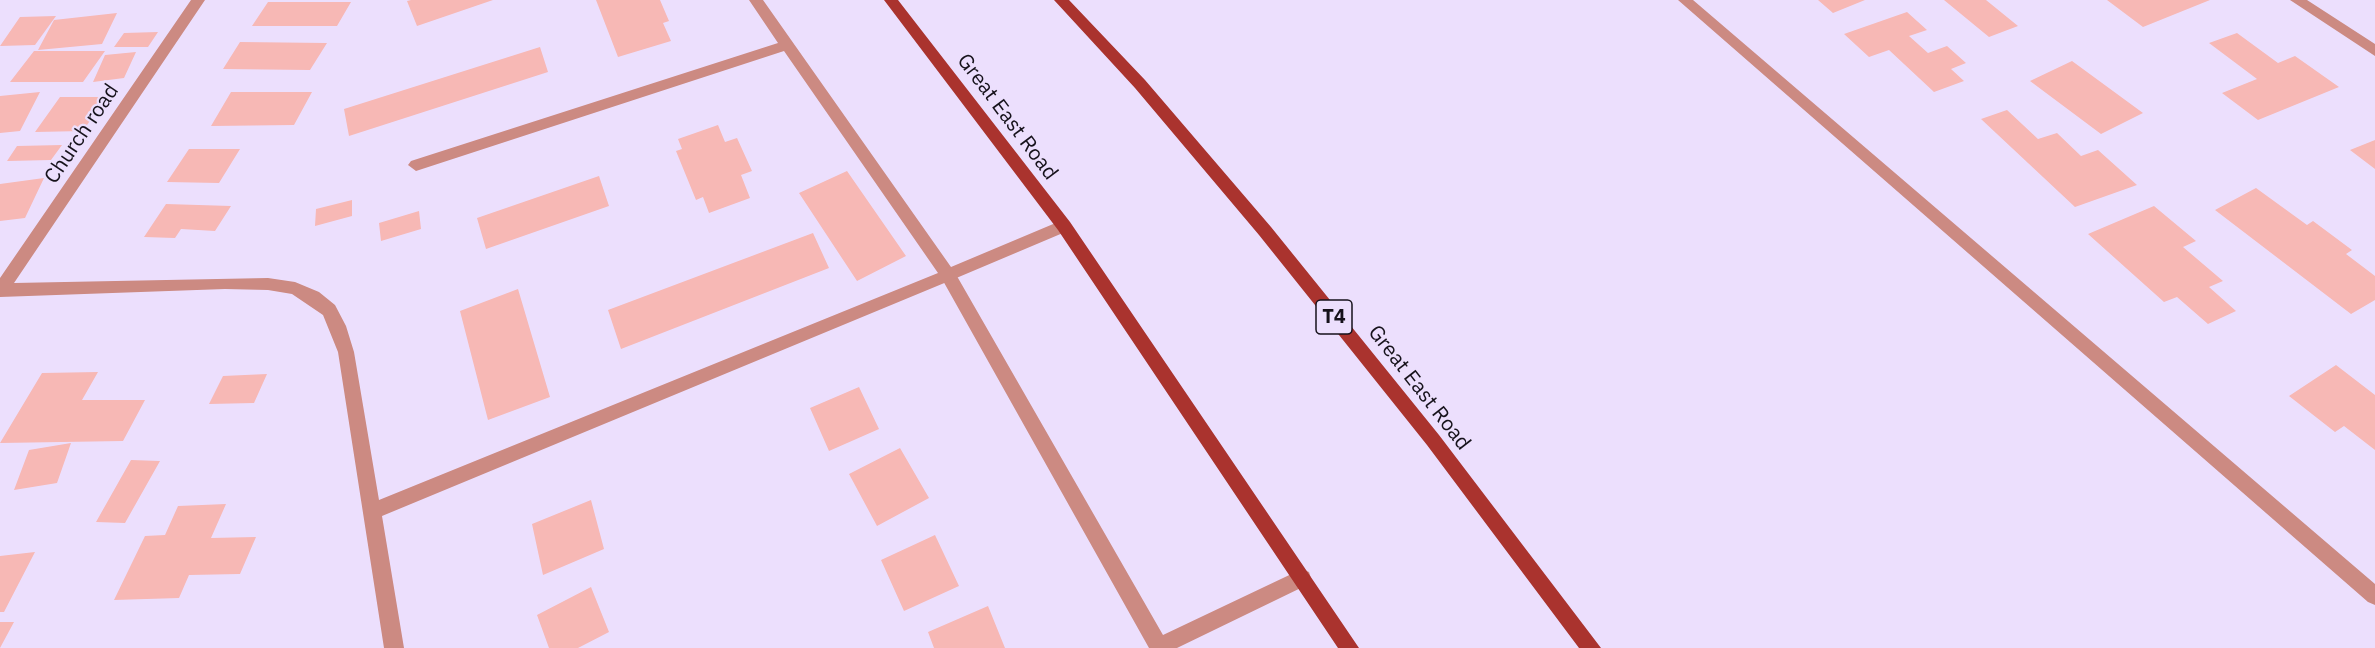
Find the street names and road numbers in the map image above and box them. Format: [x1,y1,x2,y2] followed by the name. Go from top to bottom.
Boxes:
[951,49,1063,185] street label: Great East Road
[39,79,125,189] street label: Church road
[1316,300,1352,334] road number: T4
[1362,321,1476,455] street label: Great East Road

